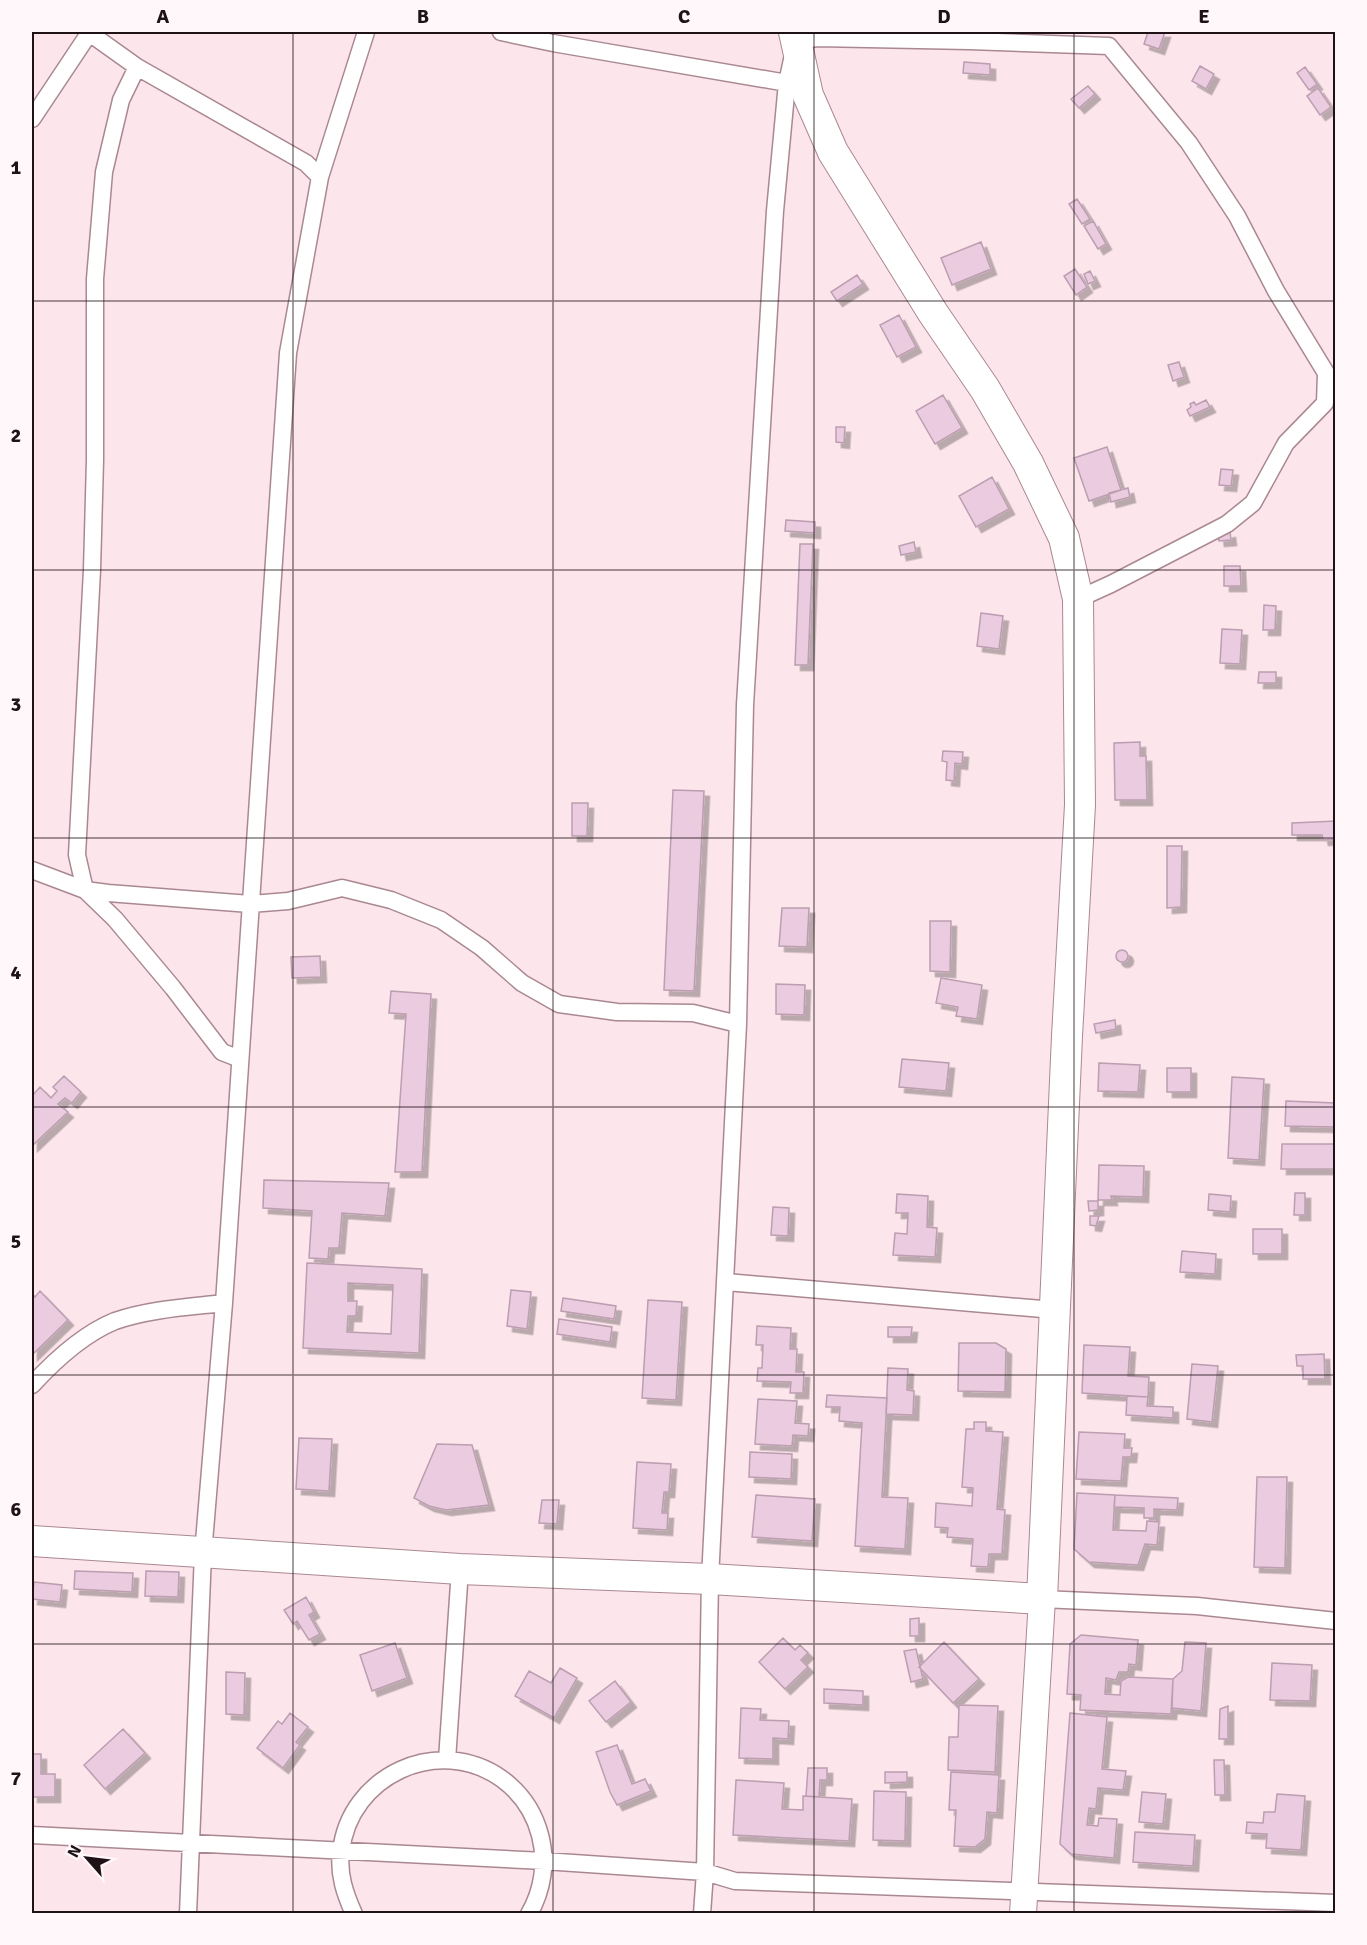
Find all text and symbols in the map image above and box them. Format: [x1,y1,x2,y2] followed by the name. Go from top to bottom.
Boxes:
[157,4,170,29] text: A
[417,4,429,29] text: B
[678,4,690,29] text: C
[937,4,951,29] text: D
[1198,4,1210,29] text: E
[11,155,22,180] text: 1
[11,423,21,448] text: 2
[11,692,21,717] text: 3
[11,960,22,985] text: 4
[11,1229,21,1254] text: 5
[11,1497,22,1522] text: 6
[11,1766,22,1791] text: 7
[57,1828,117,1888] north arrow
[63,1842,86,1861] text: N

